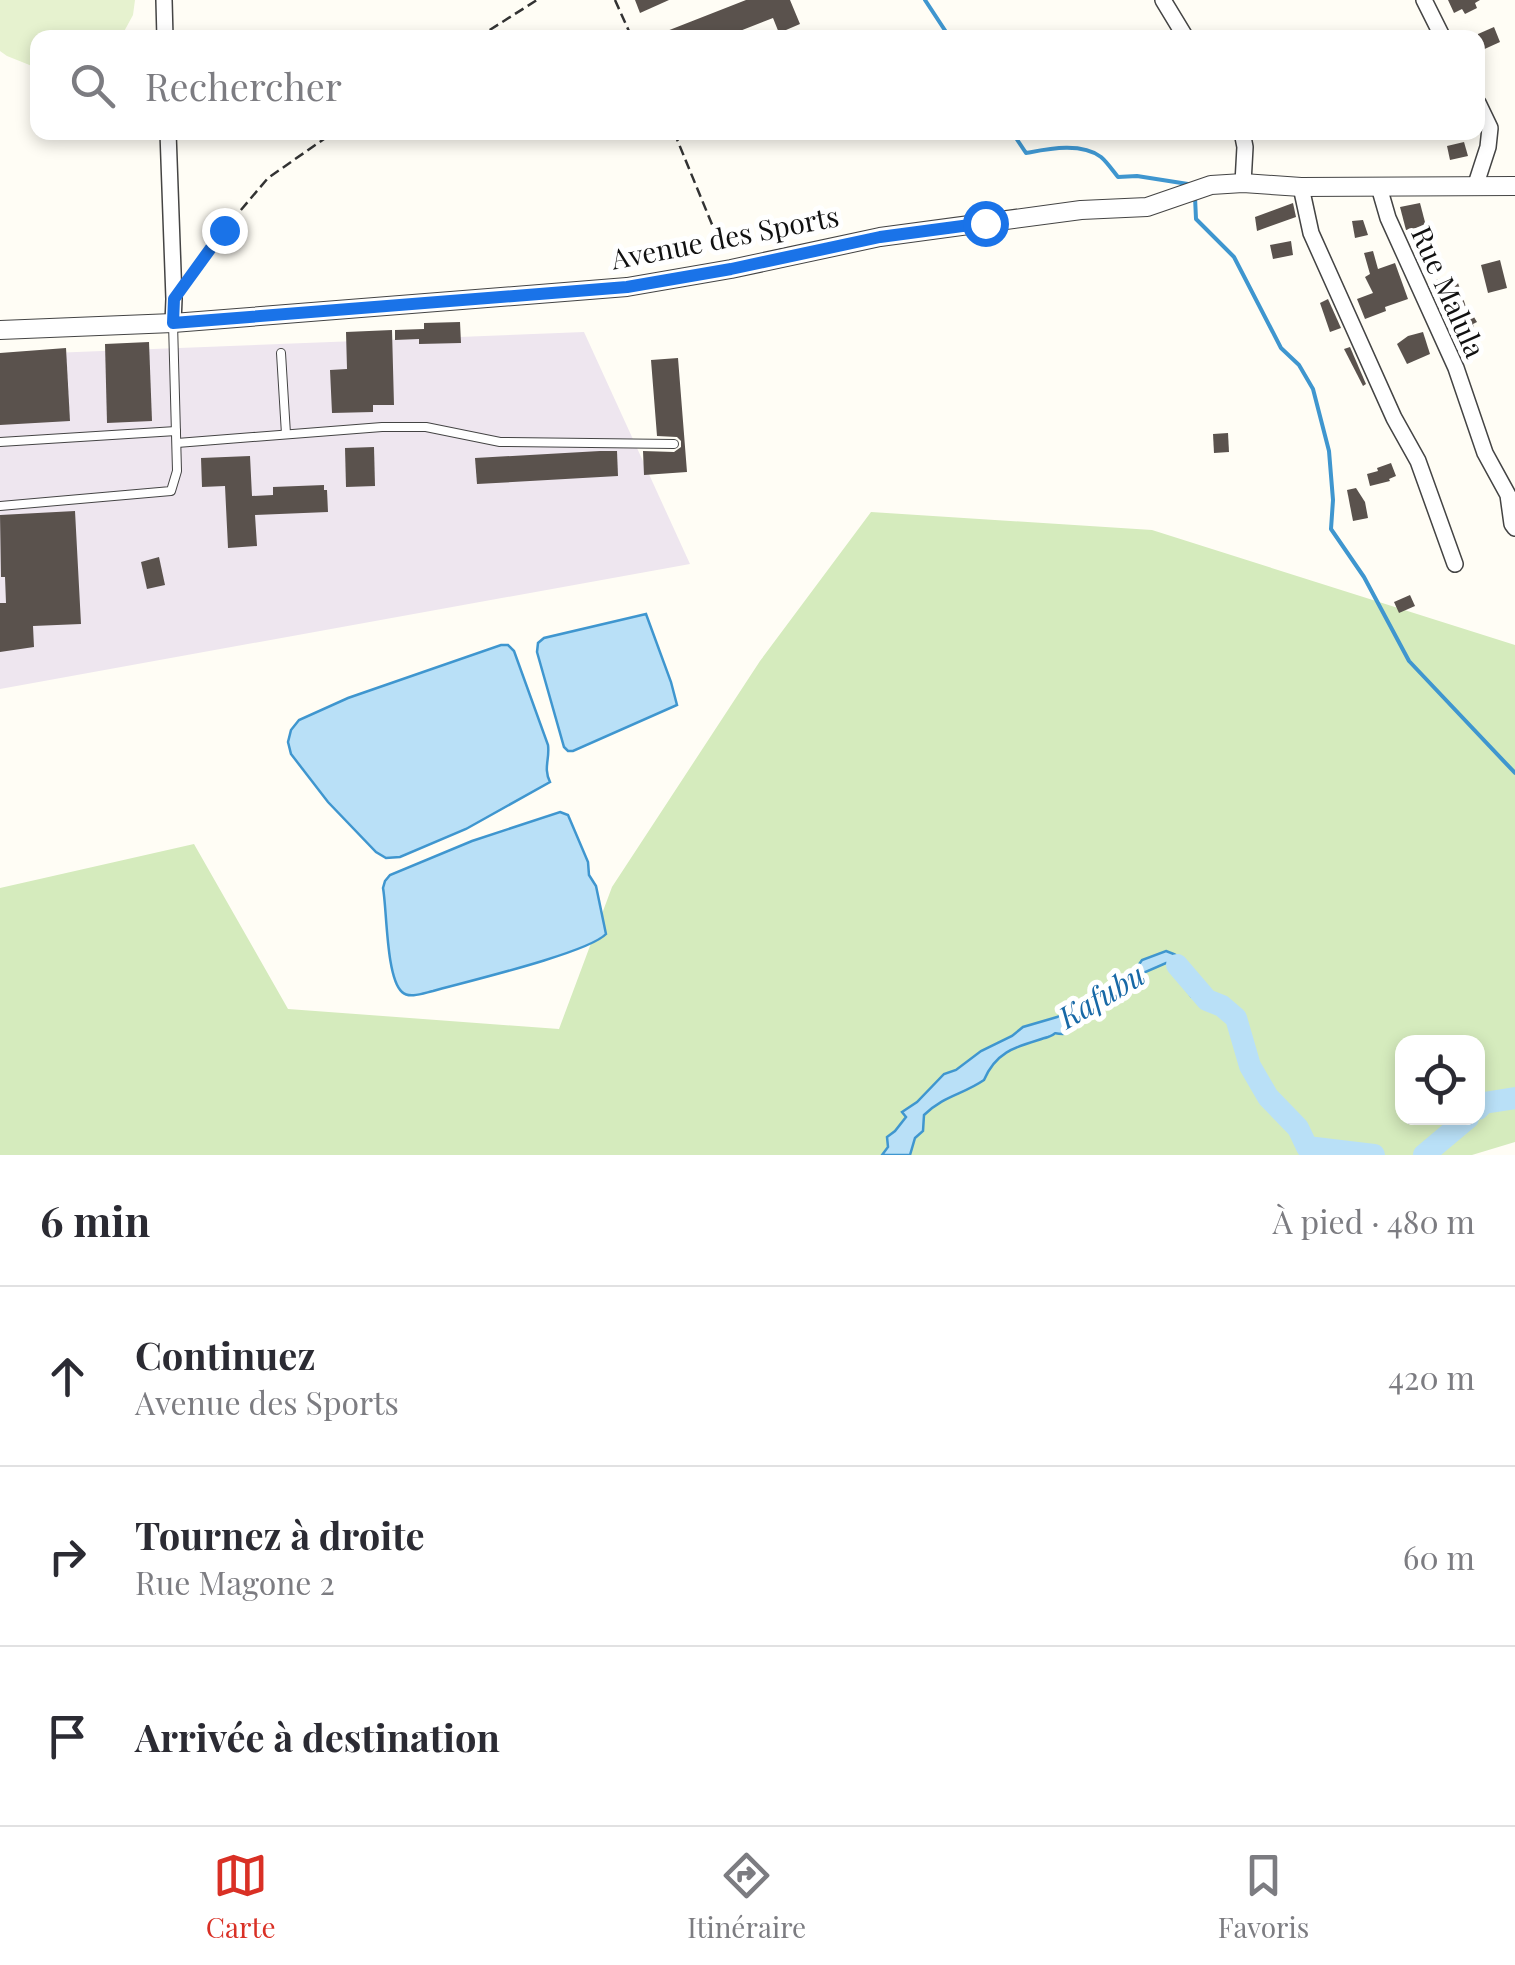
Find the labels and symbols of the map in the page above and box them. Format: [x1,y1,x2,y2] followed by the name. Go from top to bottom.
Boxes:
[607,196,842,277] street label: Avenue des Sports
[963,201,1009,247] route start
[202,208,248,254] route end
[1404,220,1495,363] street label: Rue Malula
[1049,954,1152,1037] water label: Kafubu

